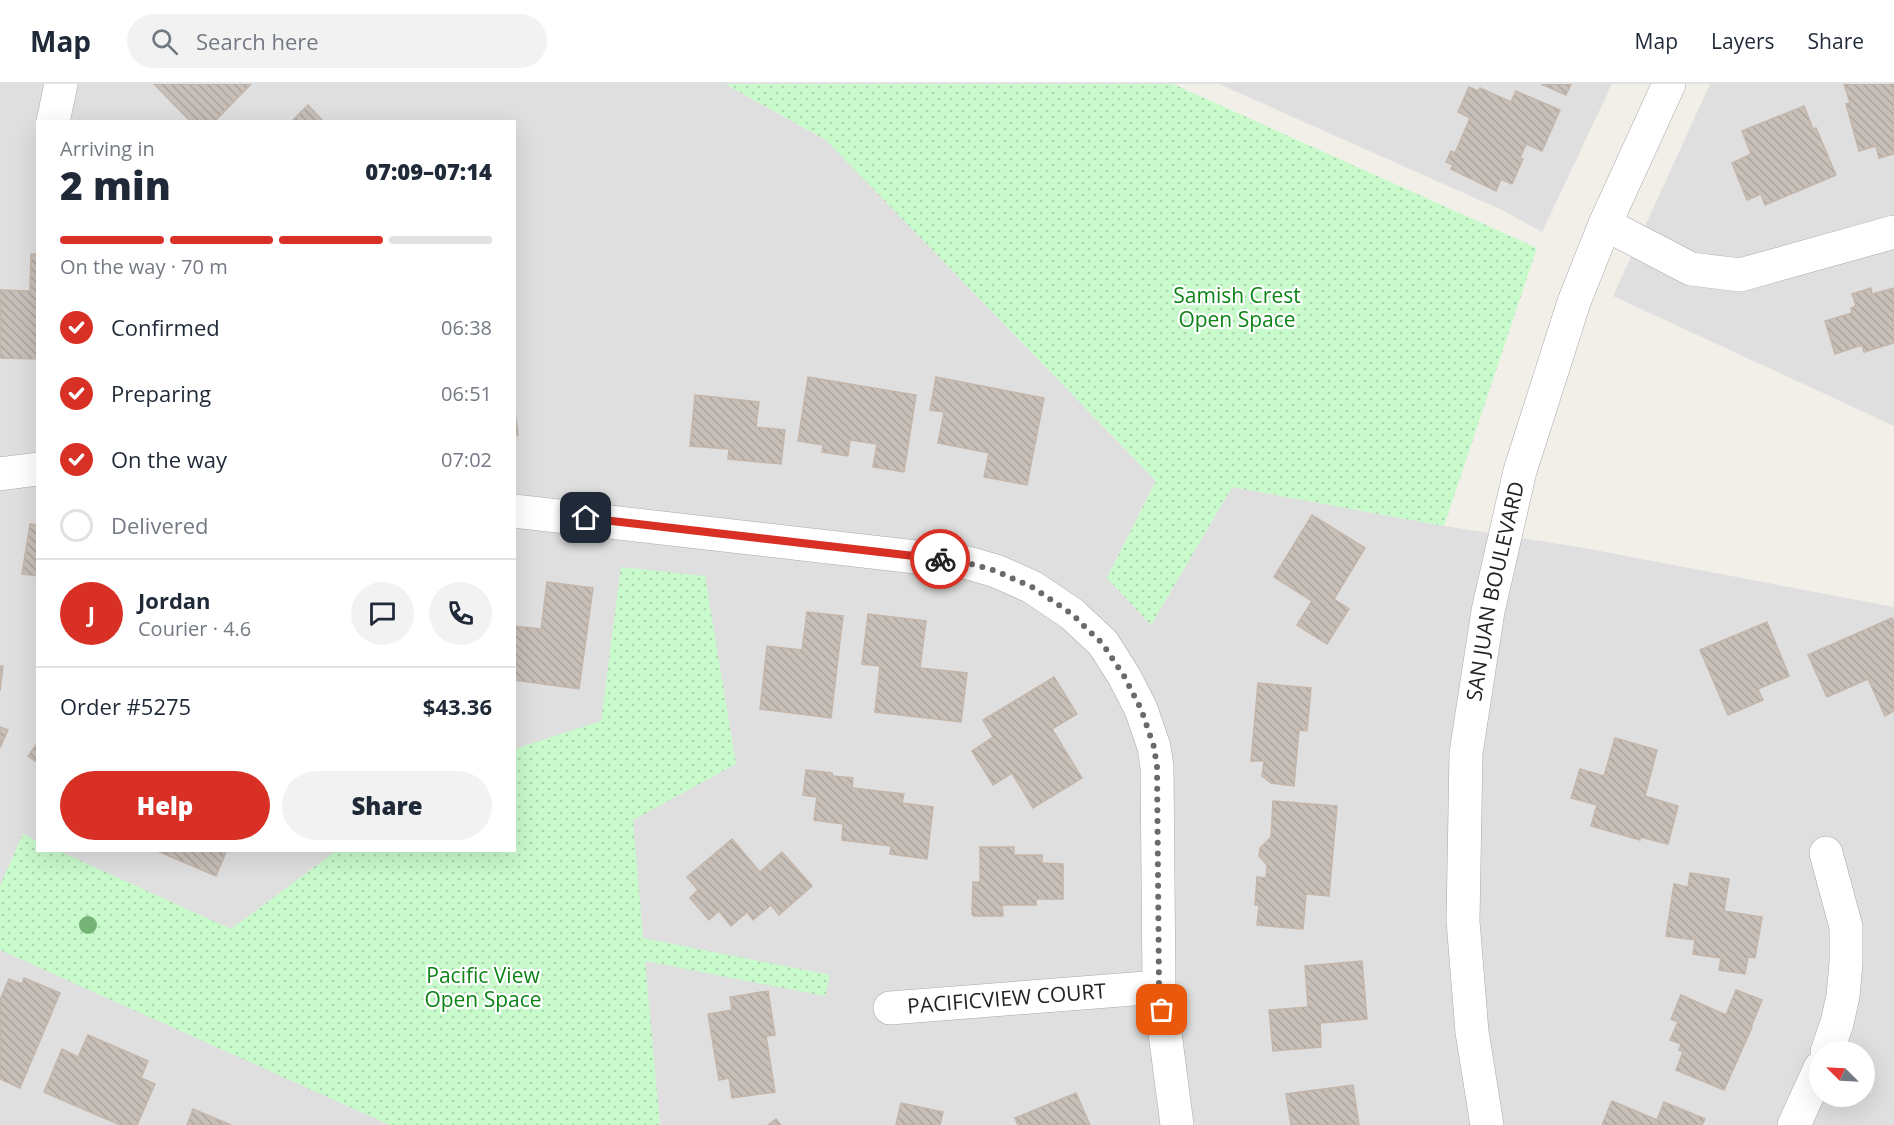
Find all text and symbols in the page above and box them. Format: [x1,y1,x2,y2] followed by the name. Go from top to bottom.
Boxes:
[127,14,547,68] search box
[30,22,91,60] text: Map
[148,25,181,58] icon: search
[196,26,319,56] text: Search here
[1635,27,1678,55] text: Map
[1711,27,1775,55] text: Layers
[1808,27,1864,55] text: Share
[60,135,155,162] text: Arriving in
[365,156,492,186] text: 07:09–07:14
[60,158,171,211] text: 2 min
[60,253,228,280] text: On the way · 70 m
[1173,281,1301,333] park label: Samish Crest Open Space
[60,311,93,344] icon: check
[111,312,220,342] text: Confirmed
[441,314,492,341] text: 06:38
[60,377,93,410] icon: check
[111,378,211,408] text: Preparing
[441,380,492,407] text: 06:51
[60,443,93,476] icon: check
[111,444,227,474] text: On the way
[441,446,492,473] text: 07:02
[1459,479,1530,703] street label: SAN JUAN BOULEVARD
[560,492,611,543] pin
[569,501,602,534] icon: home
[111,510,209,540] text: Delivered
[910,529,970,589] courier
[924,543,957,576] icon: bike
[351,582,414,645] button: chat
[429,582,492,645] button: phone
[138,585,211,615] text: Jordan
[88,598,95,628] text: J
[138,615,251,642] text: Courier · 4.6
[60,691,191,721] text: Order #5275
[423,691,492,721] text: $43.36
[60,771,270,840] button: Help
[282,771,492,840] button: Share
[424,961,542,1013] park label: Pacific View Open Space
[906,976,1107,1020] street label: PACIFICVIEW COURT
[1136,984,1187,1035] pin
[1145,993,1178,1026] icon: bag
[1809,1041,1875,1107] north arrow
[1809,1041,1875,1107] map controls

